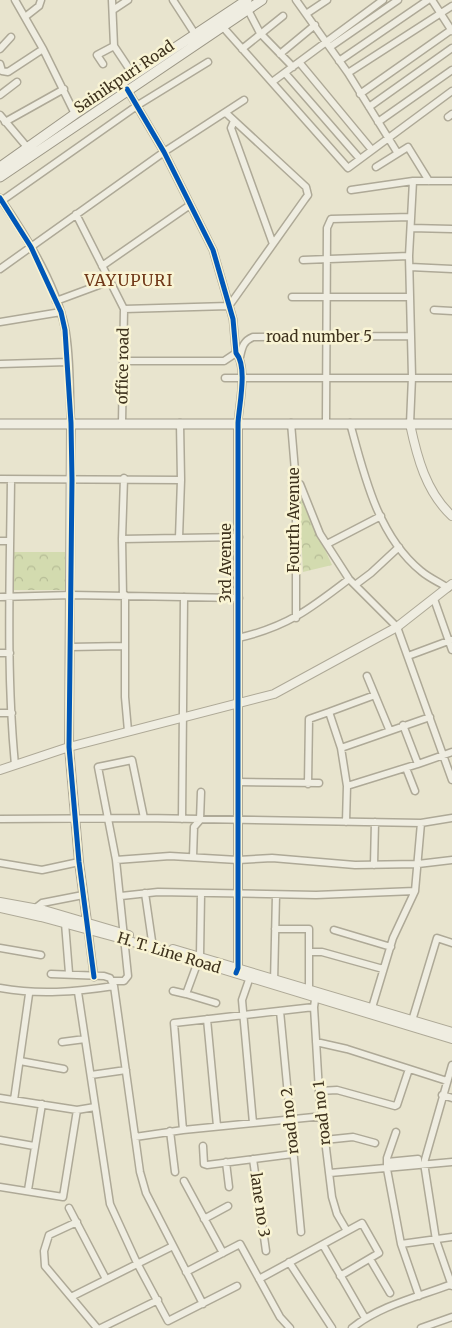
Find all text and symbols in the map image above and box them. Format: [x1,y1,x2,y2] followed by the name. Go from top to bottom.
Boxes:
[70,36,177,117] street label: Sainikpuri Road
[84,270,173,290] district label: VAYUPURI
[266,327,372,346] street label: road number 5
[112,328,133,404] street label: office road
[284,467,303,573] street label: Fourth Avenue
[216,523,235,603] street label: 3rd Avenue
[115,928,223,977] street label: H. T. Line Road
[309,1080,334,1146] street label: road no 1
[277,1087,302,1155] street label: road no 2
[247,1172,274,1238] street label: lane no 3

